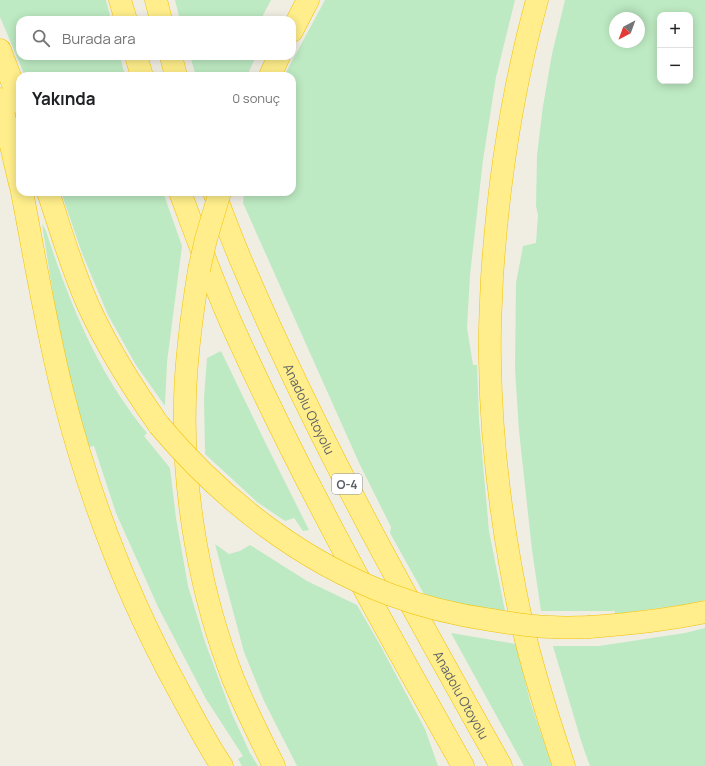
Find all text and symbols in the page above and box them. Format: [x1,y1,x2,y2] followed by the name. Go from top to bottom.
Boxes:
[609,12,645,48] north arrow
[657,12,693,84] map controls
[657,12,693,48] button: +
[16,16,296,60] search box
[30,27,52,49] icon: search
[62,28,136,49] text: Burada ara
[657,48,693,84] button: −
[32,87,96,110] text: Yakında
[232,89,280,107] text: 0 sonuç
[279,361,339,457] street label: Anadolu Otoyolu
[332,474,362,494] road number: O-4
[429,647,493,743] street label: Anadolu Otoyolu

